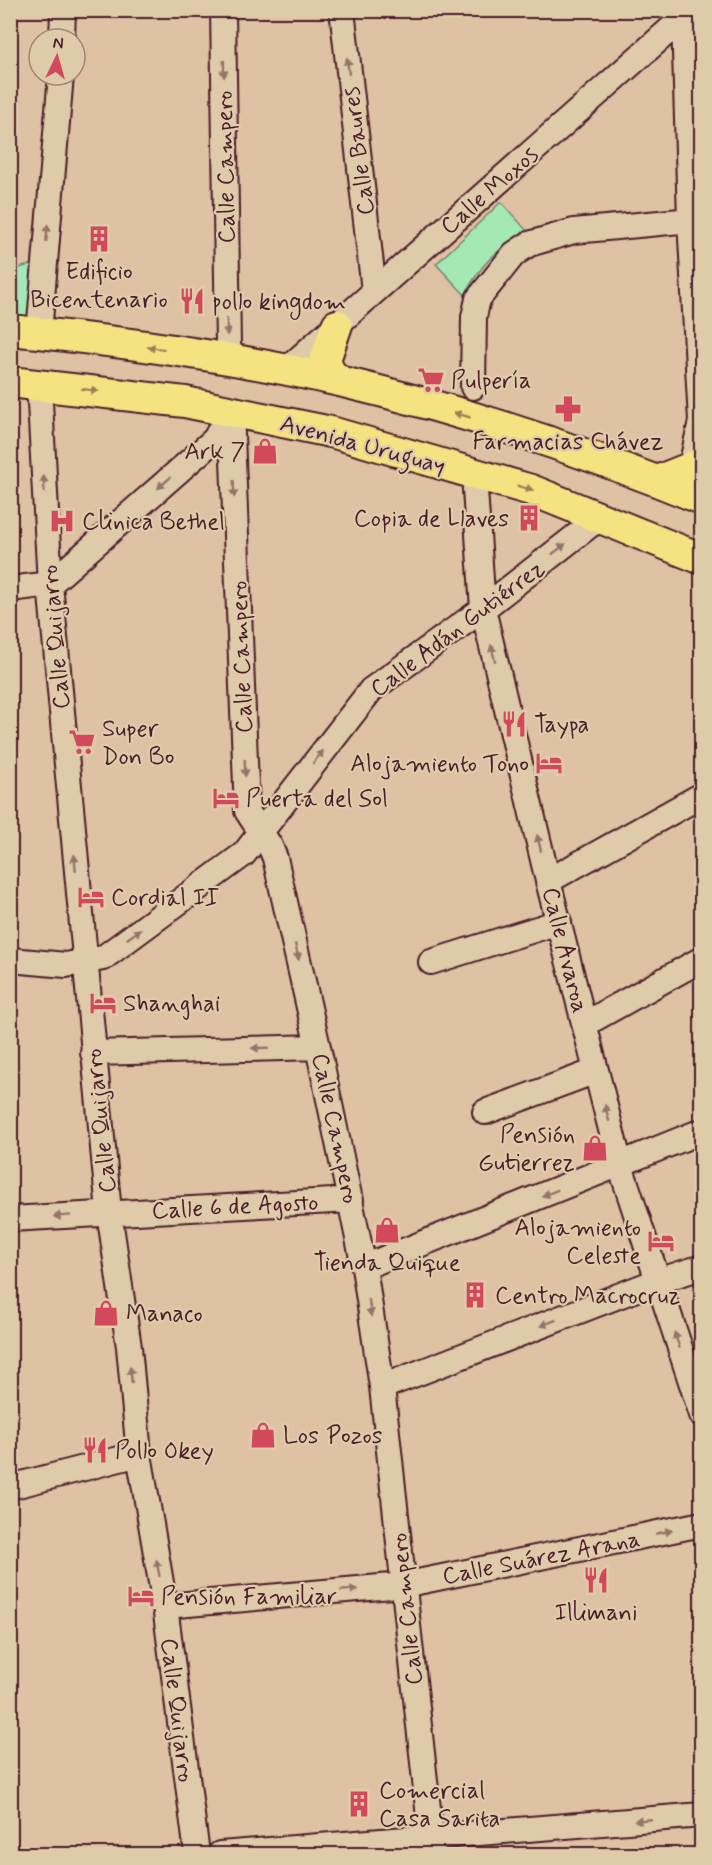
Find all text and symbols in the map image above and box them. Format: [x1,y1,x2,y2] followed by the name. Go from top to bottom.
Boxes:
[27,27,87,87] north arrow
[52,33,64,54] text: N
[343,57,353,76] one-way arrow
[219,59,228,78] one-way arrow
[336,85,383,217] street label: Calle Baures
[210,90,243,244] street label: Calle Campero
[434,140,546,242] street label: Calle Moxos
[42,223,52,242] one-way arrow
[84,224,114,254] building icon: Edificio Bicentenario
[30,257,168,316] place label: Edificio Bicentenario
[177,286,207,316] restaurant icon: pollo kingdom
[212,287,346,320] place label: pollo kingdom
[222,317,232,336] one-way arrow
[146,343,165,353] one-way arrow
[416,365,446,395] supermarket icon: Pulpería
[451,366,531,397] place label: Pulpería
[80,385,99,395] one-way arrow
[553,394,583,424] pharmacy icon: Farmacias Chávez
[276,408,449,485] street label: Avenida Uruguay
[453,410,471,419] one-way arrow
[472,427,664,458] place label: Farmacias Chávez
[250,436,280,466] shop icon: Ark 7
[185,437,245,468] place label: Ark 7
[40,474,49,493] one-way arrow
[157,476,172,489] one-way arrow
[229,480,238,499] one-way arrow
[516,484,534,494] one-way arrow
[514,503,544,533] building icon: Copia de Llaves
[354,504,509,535] place label: Copia de Llaves
[47,506,77,536] hospital icon: Clinica Bethel
[82,507,225,538] place label: Clinica Bethel
[552,543,567,555] one-way arrow
[365,553,551,705] street label: Calle Adán Gutiérrez
[35,563,78,710] street label: Calle Quijarro
[224,580,261,734] street label: Calle Campero
[488,644,498,662] one-way arrow
[499,709,529,739] restaurant icon: Taypa
[534,710,589,741] place label: Taypa
[102,714,174,773] place label: Super Don Bo
[67,727,97,757] supermarket icon: Super Don Bo
[534,748,564,778] hotel icon: Alojamiento Tono
[350,749,529,780] place label: Alojamiento Tono
[312,750,324,765] one-way arrow
[240,758,250,777] one-way arrow
[211,783,241,813] hotel icon: Puerta del Sol
[246,784,388,815] place label: Puerta del Sol
[534,833,544,852] one-way arrow
[70,854,80,873] one-way arrow
[76,882,106,912] hotel icon: Cordial II
[111,883,219,914] place label: Cordial II
[534,884,595,1017] street label: Calle Avaroa
[127,929,142,941] one-way arrow
[292,943,302,962] one-way arrow
[88,988,118,1018] hotel icon: Shanghai
[123,989,220,1020] place label: Shanghai
[250,1044,269,1053] one-way arrow
[78,1047,124,1195] street label: Calle Quijarro
[303,1050,366,1206] street label: Calle Campero
[601,1104,611,1122] one-way arrow
[478,1120,575,1179] place label: Pensión Gutierrez
[580,1133,610,1163] shop icon: Pensión Gutierrez
[151,1188,319,1227] street label: Calle 6 de Agosto
[541,1189,559,1198] one-way arrow
[53,1211,72,1220] one-way arrow
[514,1213,641,1272] place label: Alojamiento Celeste
[372,1215,402,1245] shop icon: Tienda Quique
[646,1226,676,1256] hotel icon: Alojamiento Celeste
[313,1248,461,1279] place label: Tienda Quique
[460,1280,490,1310] building icon: Centro Macrocruz
[495,1281,680,1312] place label: Centro Macrocruz
[91,1298,121,1328] shop icon: Manaco
[365,1298,374,1317] one-way arrow
[126,1299,203,1330] place label: Manaco
[539,1319,557,1328] one-way arrow
[671,1331,681,1349] one-way arrow
[127,1365,136,1384] one-way arrow
[248,1420,278,1450] shop icon: Los Pozos
[283,1421,383,1452] place label: Los Pozos
[80,1435,110,1465] restaurant icon: Pollo Okey
[115,1436,214,1467] place label: Pollo Okey
[440,1524,643,1593] street label: Calle Suárez Arana
[655,1527,674,1536] one-way arrow
[384,1531,431,1686] street label: Calle Campero
[154,1558,163,1577] one-way arrow
[581,1565,611,1595] restaurant icon: Illimani
[126,1581,156,1611] hotel icon: Pensión Familiar
[161,1582,337,1613] place label: Pensión Familiar
[339,1585,358,1595] one-way arrow
[554,1598,638,1629] place label: Illimani
[152,1636,201,1784] street label: Calle Quijarro
[379,1776,500,1835] place label: Comercial Casa Sarita
[344,1789,374,1819] building icon: Comercial Casa Sarita
[634,1815,653,1825] one-way arrow

